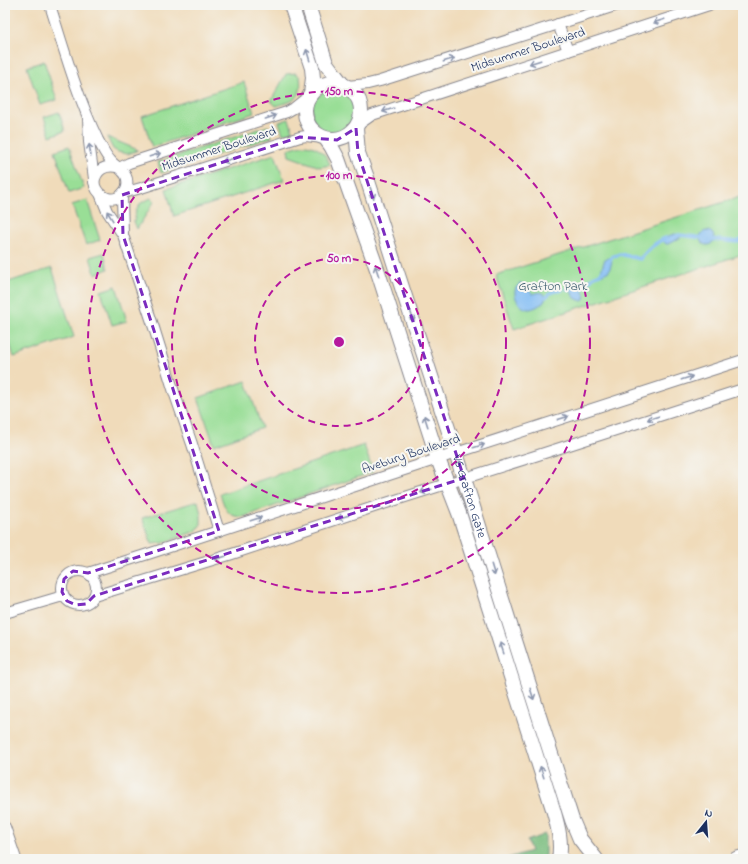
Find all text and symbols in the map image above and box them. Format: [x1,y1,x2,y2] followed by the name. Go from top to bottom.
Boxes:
[653,18,665,26] one-way arrow
[468,22,588,77] street label: Midsummer Boulevard
[304,49,311,62] one-way arrow
[443,55,455,63] one-way arrow
[529,59,542,66] one-way arrow
[325,83,354,101] text: 150 m
[382,107,395,114] one-way arrow
[265,113,278,120] one-way arrow
[159,121,279,176] street label: Midsummer Boulevard
[86,144,94,157] one-way arrow
[149,151,162,158] one-way arrow
[222,157,235,164] one-way arrow
[326,167,353,185] text: 100 m
[369,186,376,199] one-way arrow
[106,211,114,222] one-way arrow
[327,250,352,268] text: 50 m
[373,266,381,278] one-way arrow
[519,277,588,296] park label: Grafton Park
[409,310,416,323] one-way arrow
[332,335,346,349] centre of rings
[680,374,693,381] one-way arrow
[557,414,570,421] one-way arrow
[646,415,659,422] one-way arrow
[422,416,430,428] one-way arrow
[359,429,464,480] street label: Avebury Boulevard
[472,442,485,449] one-way arrow
[447,451,492,540] street label: V6 Grafton Gate
[420,488,433,495] one-way arrow
[337,514,350,521] one-way arrow
[250,515,263,522] one-way arrow
[213,555,226,562] one-way arrow
[119,557,131,565] one-way arrow
[490,563,497,576] one-way arrow
[498,642,505,655] one-way arrow
[529,687,536,700] one-way arrow
[537,766,545,778] one-way arrow
[686,802,726,842] north arrow
[703,805,715,822] text: N

